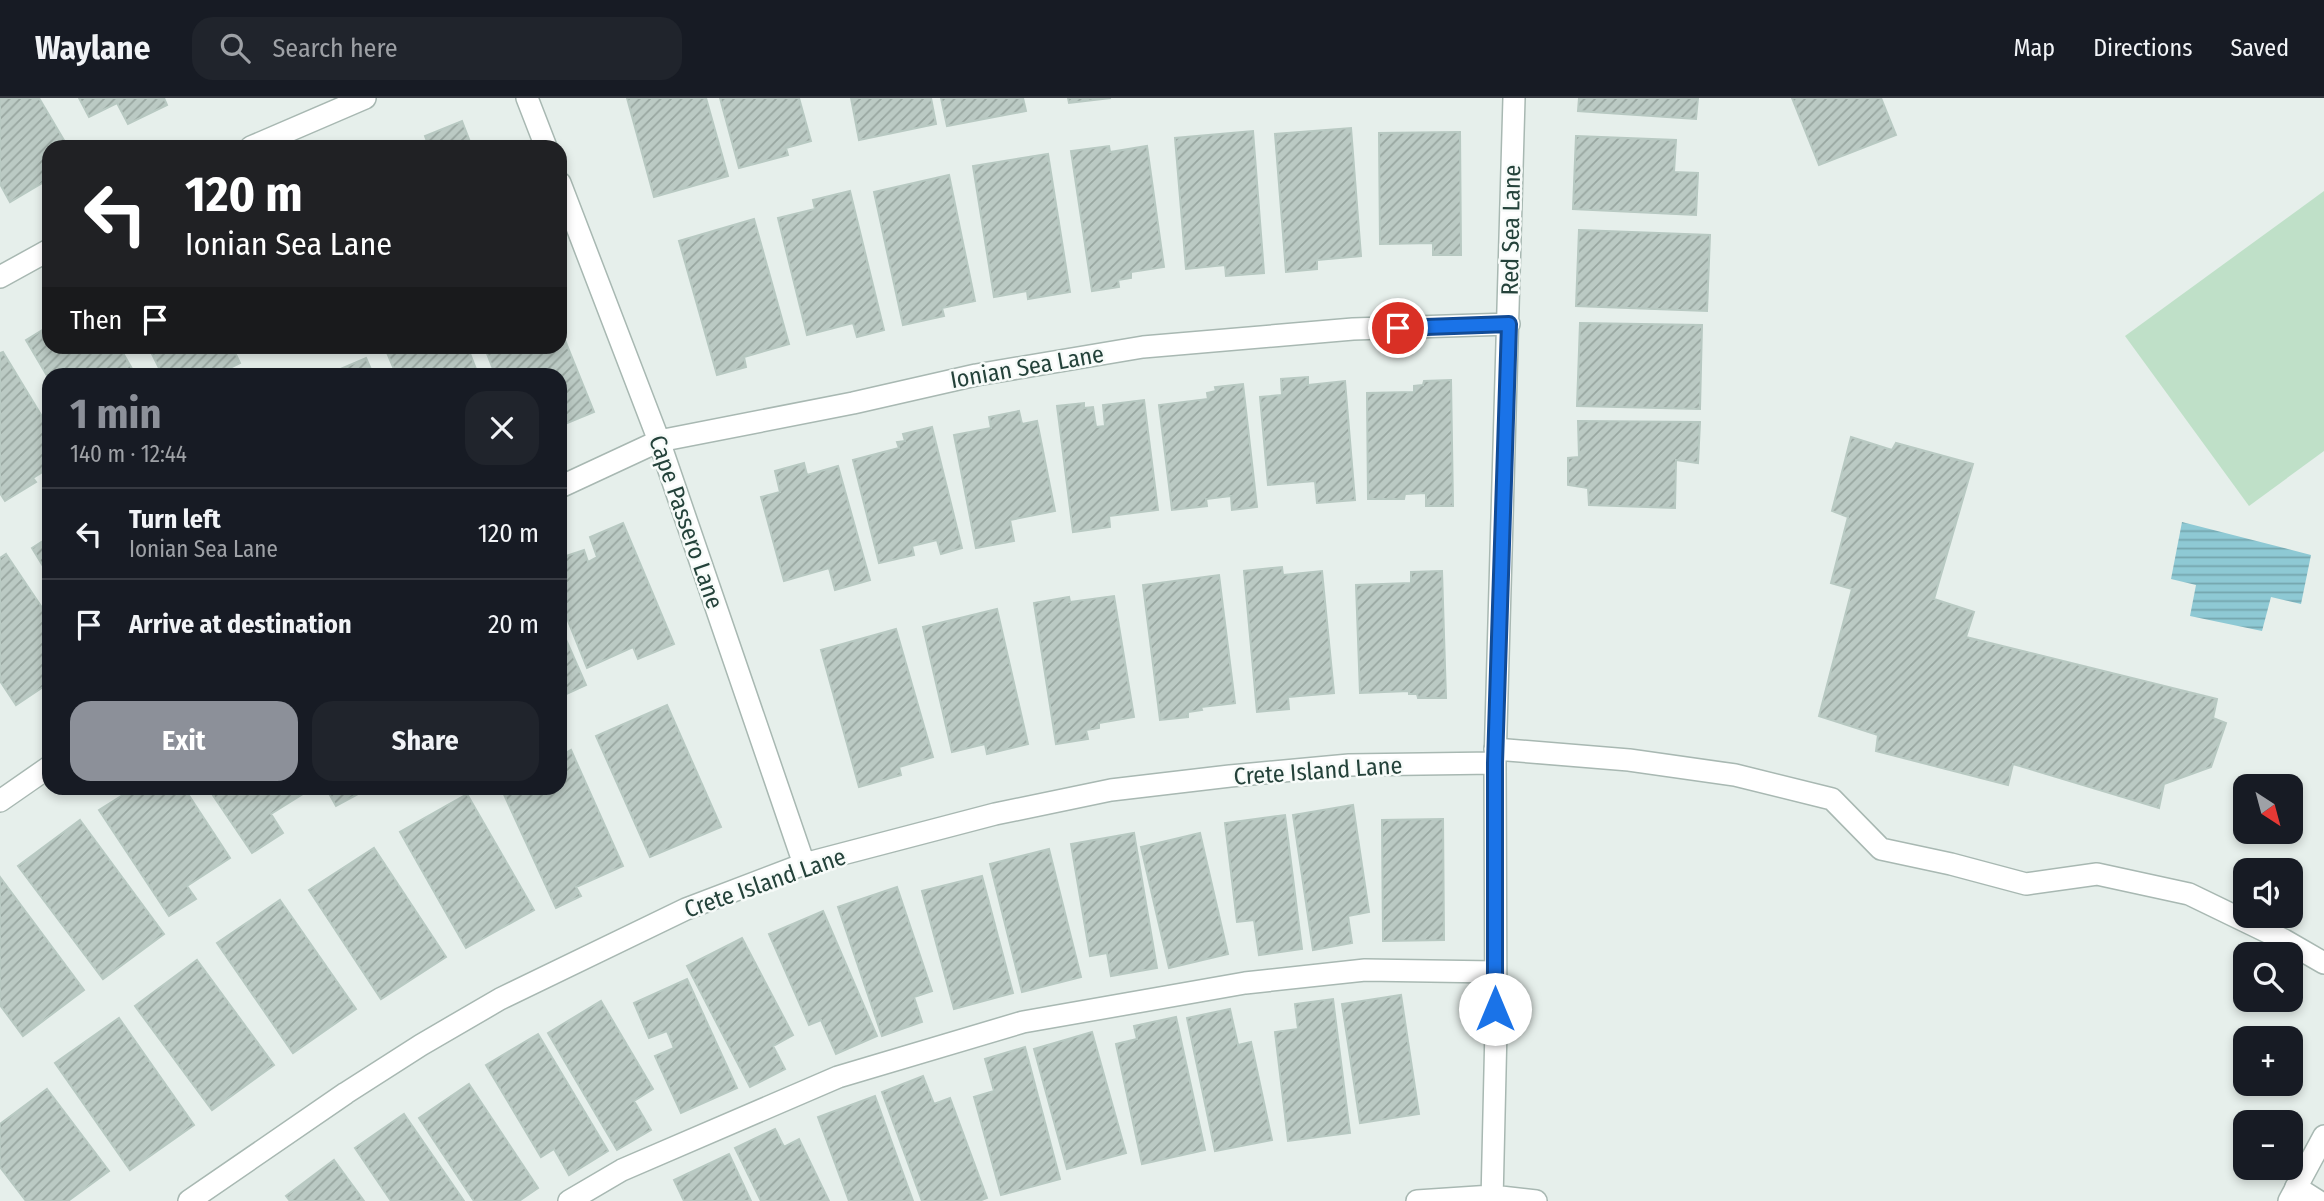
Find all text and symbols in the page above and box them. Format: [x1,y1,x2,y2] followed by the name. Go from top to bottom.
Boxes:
[192,17,682,80] search box
[35,28,150,68] text: Waylane
[216,29,254,67] icon: search
[272,33,398,64] text: Search here
[2014,34,2055,62] text: Map
[2093,34,2192,62] text: Directions
[2230,34,2289,62] text: Saved
[1496,164,1526,296] street label: Red Sea Lane
[185,165,303,224] text: 120 m
[70,168,161,259] icon: left
[185,225,392,263] text: Ionian Sea Lane
[1368,298,1428,358] pin
[136,301,174,339] icon: arrive
[70,305,122,336] text: Then
[1379,309,1417,347] icon: arrive
[948,340,1106,394] street label: Ionian Sea Lane
[70,389,161,439] text: 1 min
[465,391,539,465] button: close
[643,432,729,612] street label: Cape Passero Lane
[70,440,187,468] text: 140 m · 12:44
[129,504,221,535] text: Turn left
[70,515,108,553] icon: left
[478,518,539,549] text: 120 m
[129,535,278,563] text: Ionian Sea Lane
[70,606,108,644] icon: arrive
[129,609,352,640] text: Arrive at destination
[488,609,539,640] text: 20 m
[70,701,298,781] button: Exit
[312,701,539,781] button: Share
[1233,751,1403,791] street label: Crete Island Lane
[2233,774,2303,844] north arrow
[2233,774,2303,1180] map controls
[681,842,849,924] street label: Crete Island Lane
[2233,858,2303,928] button: sound
[2233,942,2303,1012] button: search
[1458,972,1532,1046] position arrow
[2233,1026,2303,1096] button: +
[2233,1110,2303,1180] button: −

